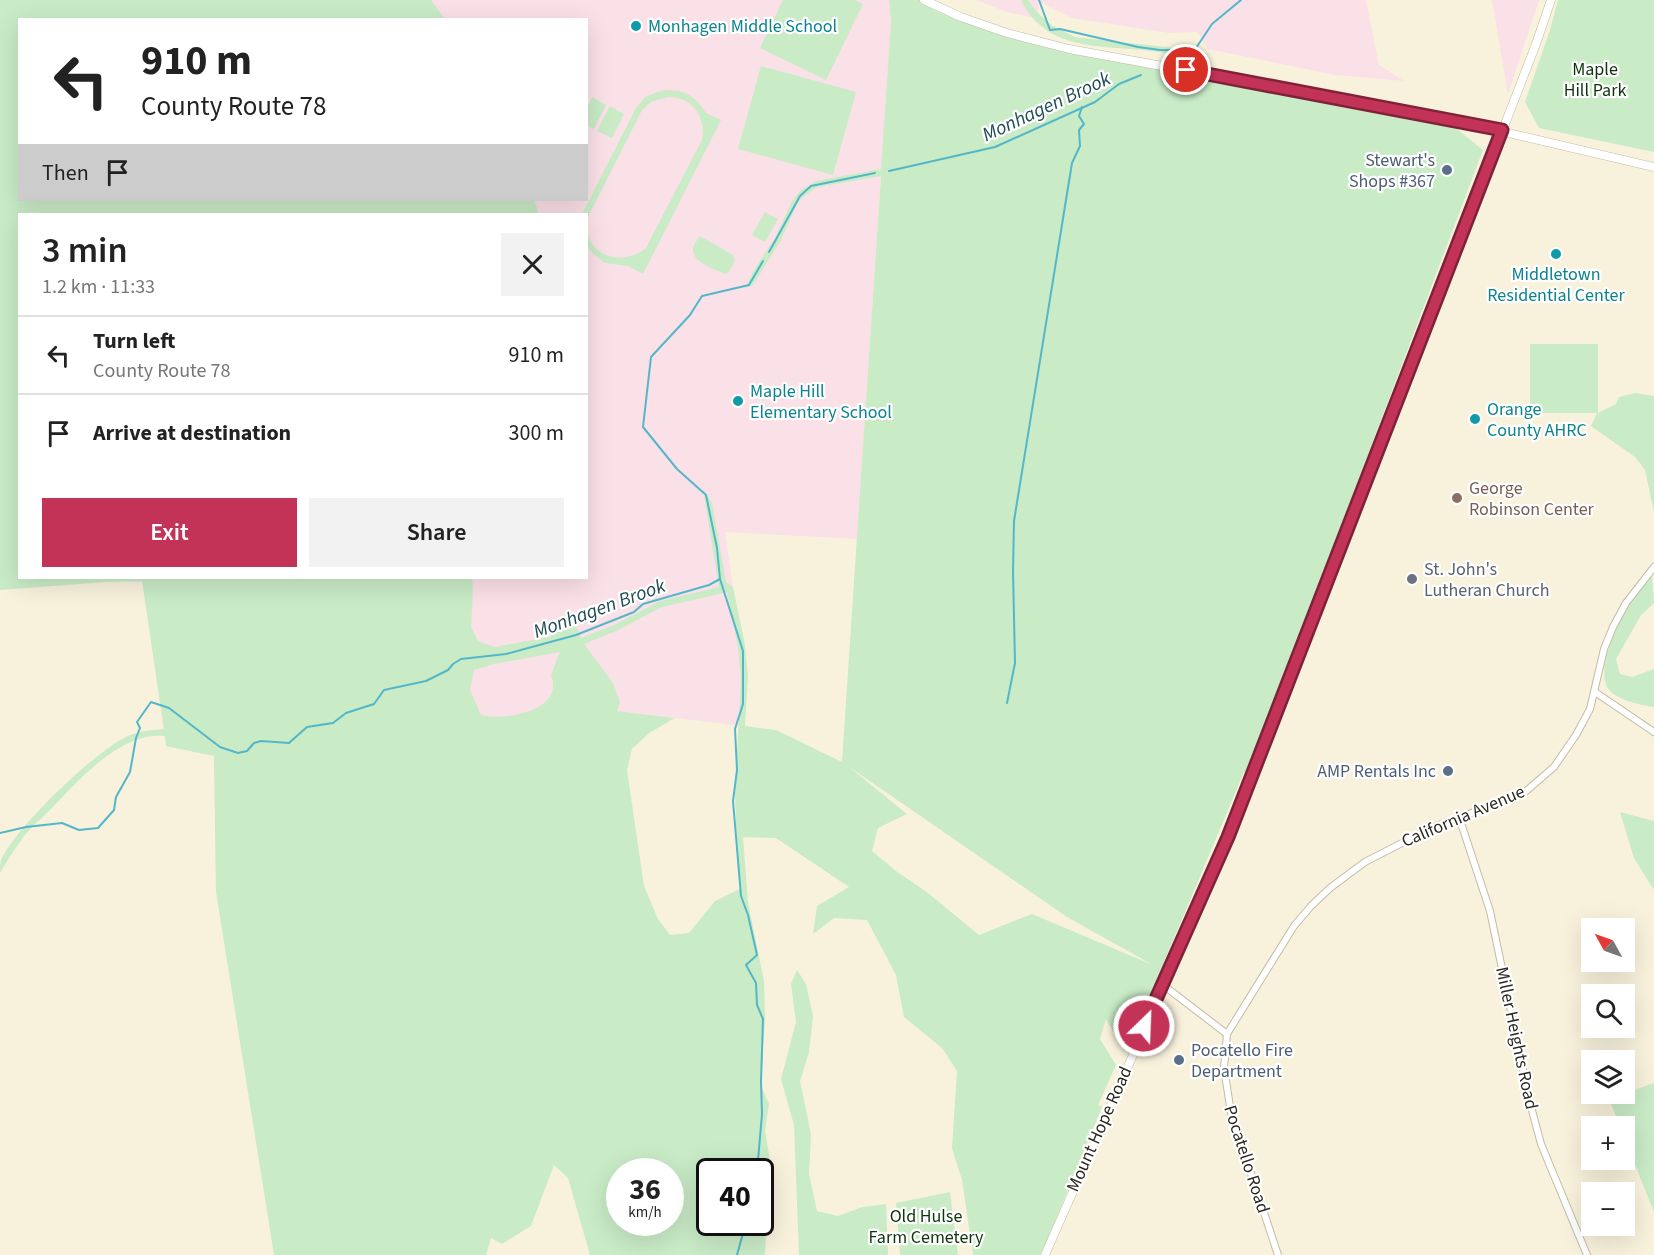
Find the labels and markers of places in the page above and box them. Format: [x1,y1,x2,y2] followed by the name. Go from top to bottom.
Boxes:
[648,14,837,39] place label: Monhagen Middle School
[629,19,643,33] marker: Monhagen Middle School
[1160,44,1211,95] pin
[1349,148,1435,194] place label: Stewart's Shops #367
[1440,163,1454,177] marker: Stewart's Shops #367
[1549,247,1563,261] marker: Middletown Residential Center
[1487,262,1626,308] place label: Middletown Residential Center
[750,379,892,425] place label: Maple Hill Elementary School
[731,394,745,408] marker: Maple Hill Elementary School
[1487,397,1587,443] place label: Orange County AHRC
[1468,412,1482,426] marker: Orange County AHRC
[1469,476,1595,522] place label: George Robinson Center
[1450,491,1464,505] marker: George Robinson Center
[1424,557,1549,603] place label: St. John's Lutheran Church
[1405,572,1419,586] marker: St. John's Lutheran Church
[1317,759,1436,784] place label: AMP Rentals Inc
[1441,764,1455,778] marker: AMP Rentals Inc
[1191,1038,1293,1084] place label: Pocatello Fire Department
[1172,1053,1186,1067] marker: Pocatello Fire Department

